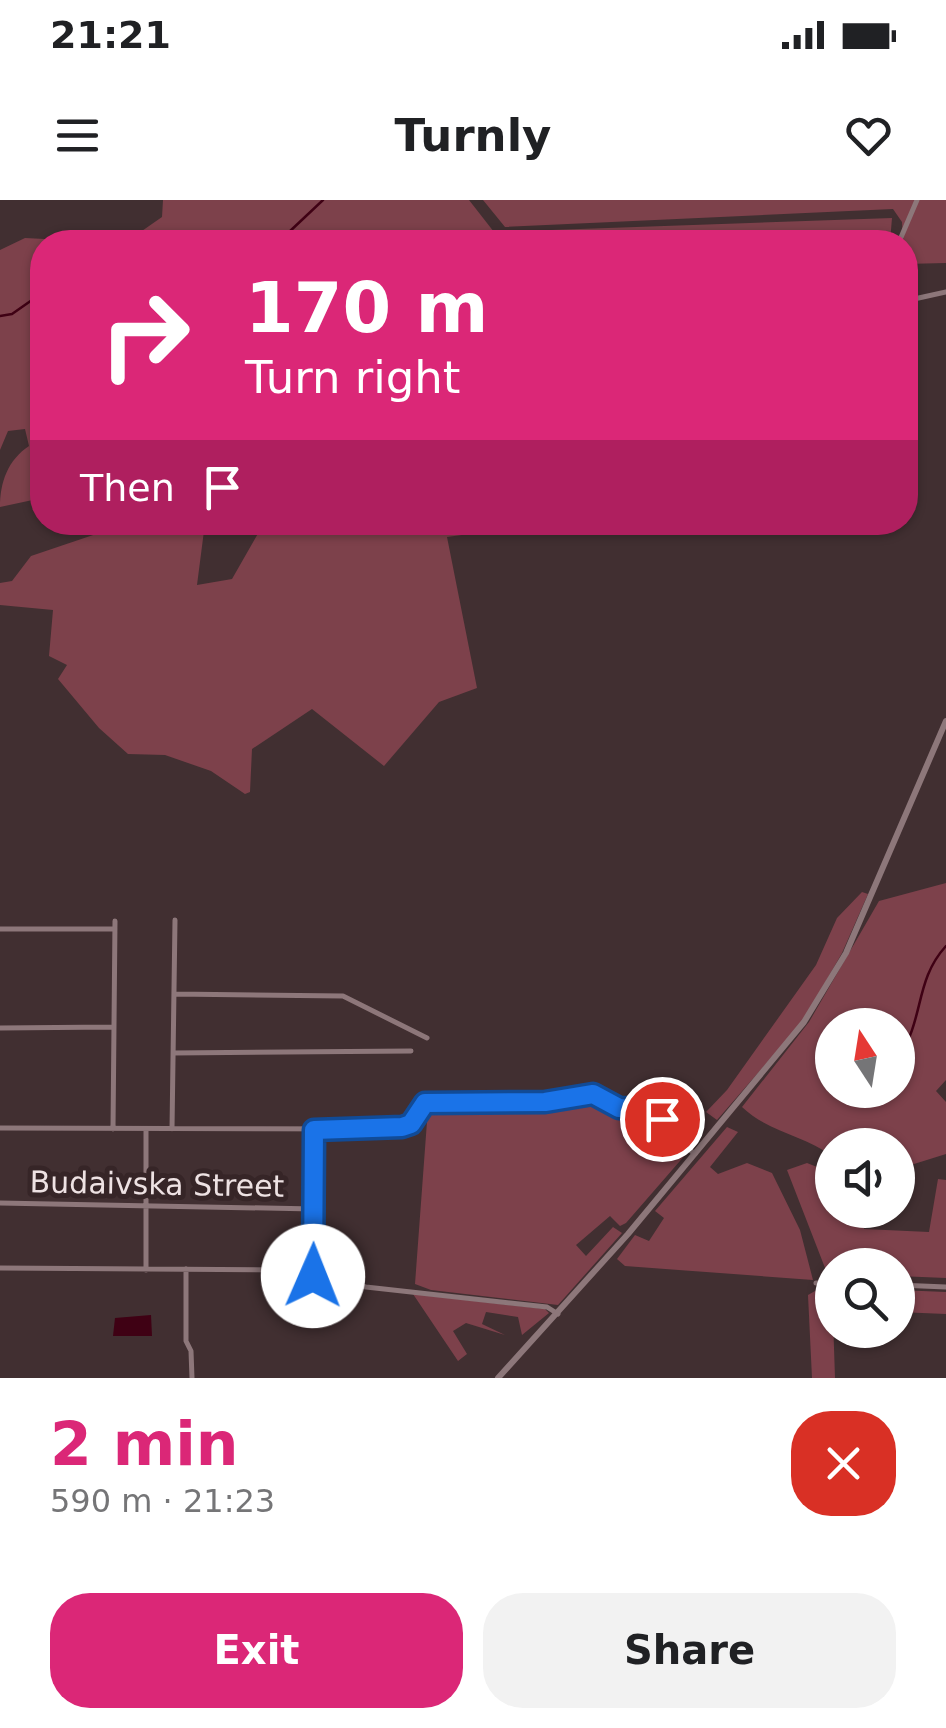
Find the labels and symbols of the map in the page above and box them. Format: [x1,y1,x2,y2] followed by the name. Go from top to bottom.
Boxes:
[815,1008,915,1108] north arrow
[620,1077,705,1162] pin
[29,1164,285,1204] street label: Budaivska Street
[261,1224,365,1328] position arrow

